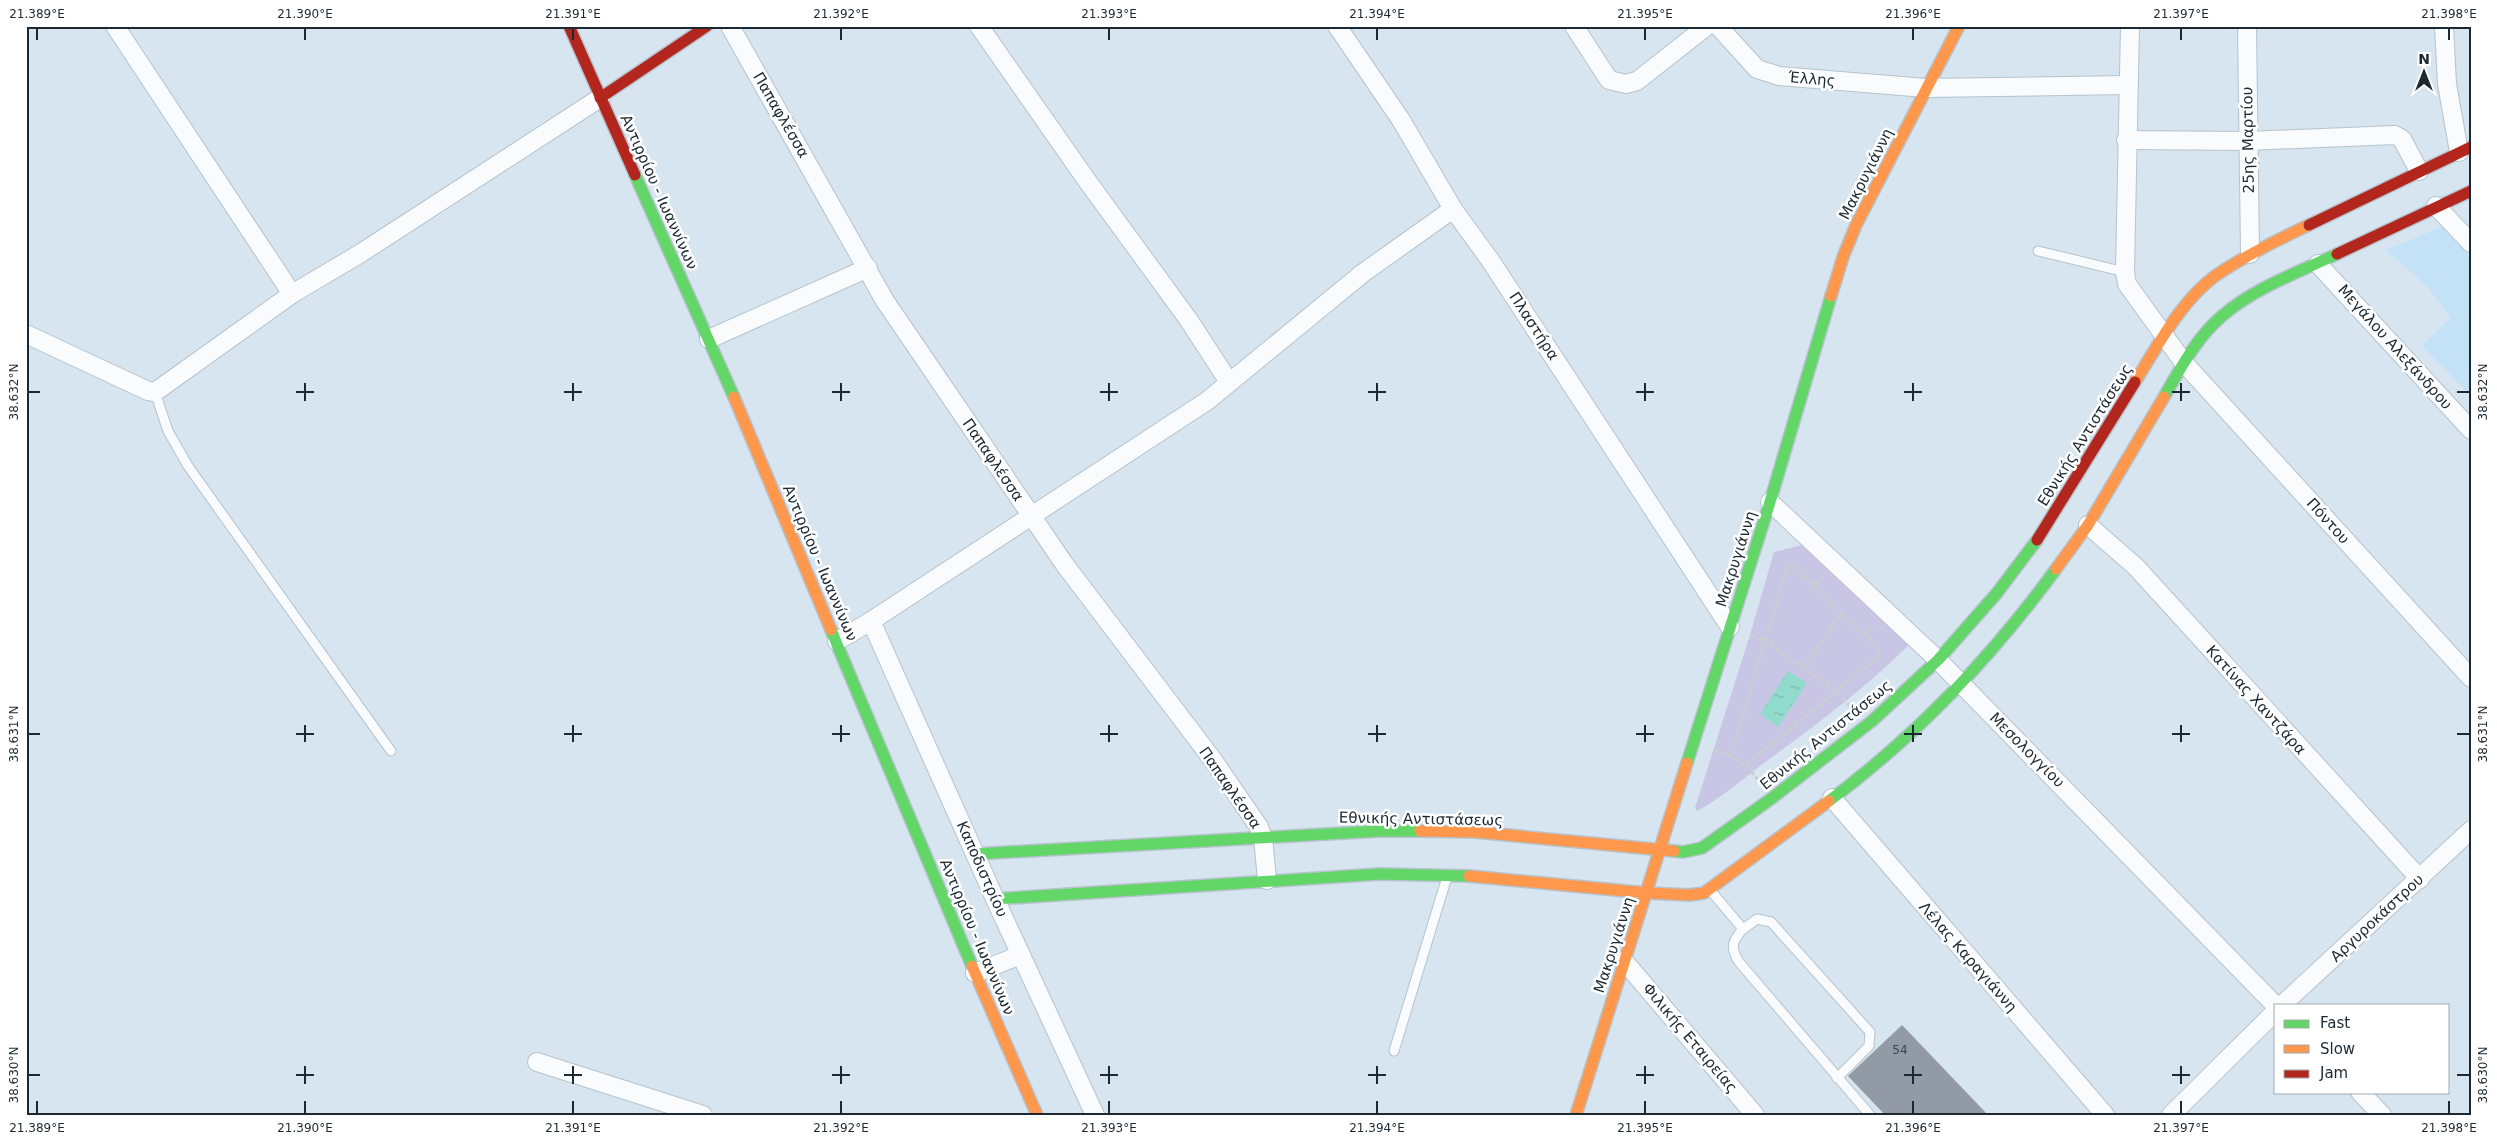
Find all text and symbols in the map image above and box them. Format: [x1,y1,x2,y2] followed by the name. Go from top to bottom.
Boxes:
[9,7,65,21] text: 21.389°E
[277,7,333,21] text: 21.390°E
[545,7,601,21] text: 21.391°E
[813,7,869,21] text: 21.392°E
[1081,7,1137,21] text: 21.393°E
[1349,7,1405,21] text: 21.394°E
[1617,7,1673,21] text: 21.395°E
[1885,7,1941,21] text: 21.396°E
[2153,7,2209,21] text: 21.397°E
[2421,7,2477,21] text: 21.398°E
[2400,48,2450,98] north arrow
[2418,51,2430,67] text: N
[1787,68,1836,90] street label: Έλλης
[749,69,813,161] street label: Παπαφλέσσα
[2238,87,2258,193] street label: 25ης Μαρτίου
[617,112,701,272] street label: Αντιρρίου - Ιωαννίνων
[1835,125,1897,223] street label: Μακρυγιάννη
[2334,281,2456,413] street label: Μεγάλου Αλεξάνδρου
[1505,289,1563,363] street label: Πλαστήρα
[2034,361,2136,509] street label: Εθνικής Αντιστάσεως
[7,364,21,420] text: 38.632°N
[2476,364,2490,420] text: 38.632°N
[959,415,1027,505] street label: Παπαφλέσσα
[779,482,861,644] street label: Αντιρρίου - Ιωαννίνων
[2303,494,2353,548] street label: Πόντου
[1712,509,1760,609] street label: Μακρυγιάννη
[2202,642,2310,758] street label: Κατίνας Χαντζάρα
[1757,676,1895,794] street label: Εθνικής Αντιστάσεως
[7,706,21,762] text: 38.631°N
[2476,706,2490,762] text: 38.631°N
[1986,709,2068,791] street label: Μεσολογγίου
[1195,744,1265,833] street label: Παπαφλέσσα
[1339,809,1503,829] street label: Εθνικής Αντιστάσεως
[953,818,1011,920] street label: Καποδιστρίου
[936,856,1018,1018] street label: Αντιρρίου - Ιωαννίνων
[2327,870,2427,966] street label: Αργυροκάστρου
[1590,895,1638,995] street label: Μακρυγιάννη
[1915,898,2021,1016] street label: Λέλας Καραγιάννη
[1639,980,1741,1096] street label: Φιλικής Εταιρείας
[2274,1004,2450,1094] legend
[2320,1014,2350,1032] text: Fast
[2320,1040,2355,1058] text: Slow
[1892,1043,1908,1057] house number: 54
[7,1047,21,1103] text: 38.630°N
[2476,1047,2490,1103] text: 38.630°N
[2319,1064,2348,1082] text: Jam
[9,1121,65,1135] text: 21.389°E
[277,1121,333,1135] text: 21.390°E
[545,1121,601,1135] text: 21.391°E
[813,1121,869,1135] text: 21.392°E
[1081,1121,1137,1135] text: 21.393°E
[1349,1121,1405,1135] text: 21.394°E
[1617,1121,1673,1135] text: 21.395°E
[1885,1121,1941,1135] text: 21.396°E
[2153,1121,2209,1135] text: 21.397°E
[2421,1121,2477,1135] text: 21.398°E

